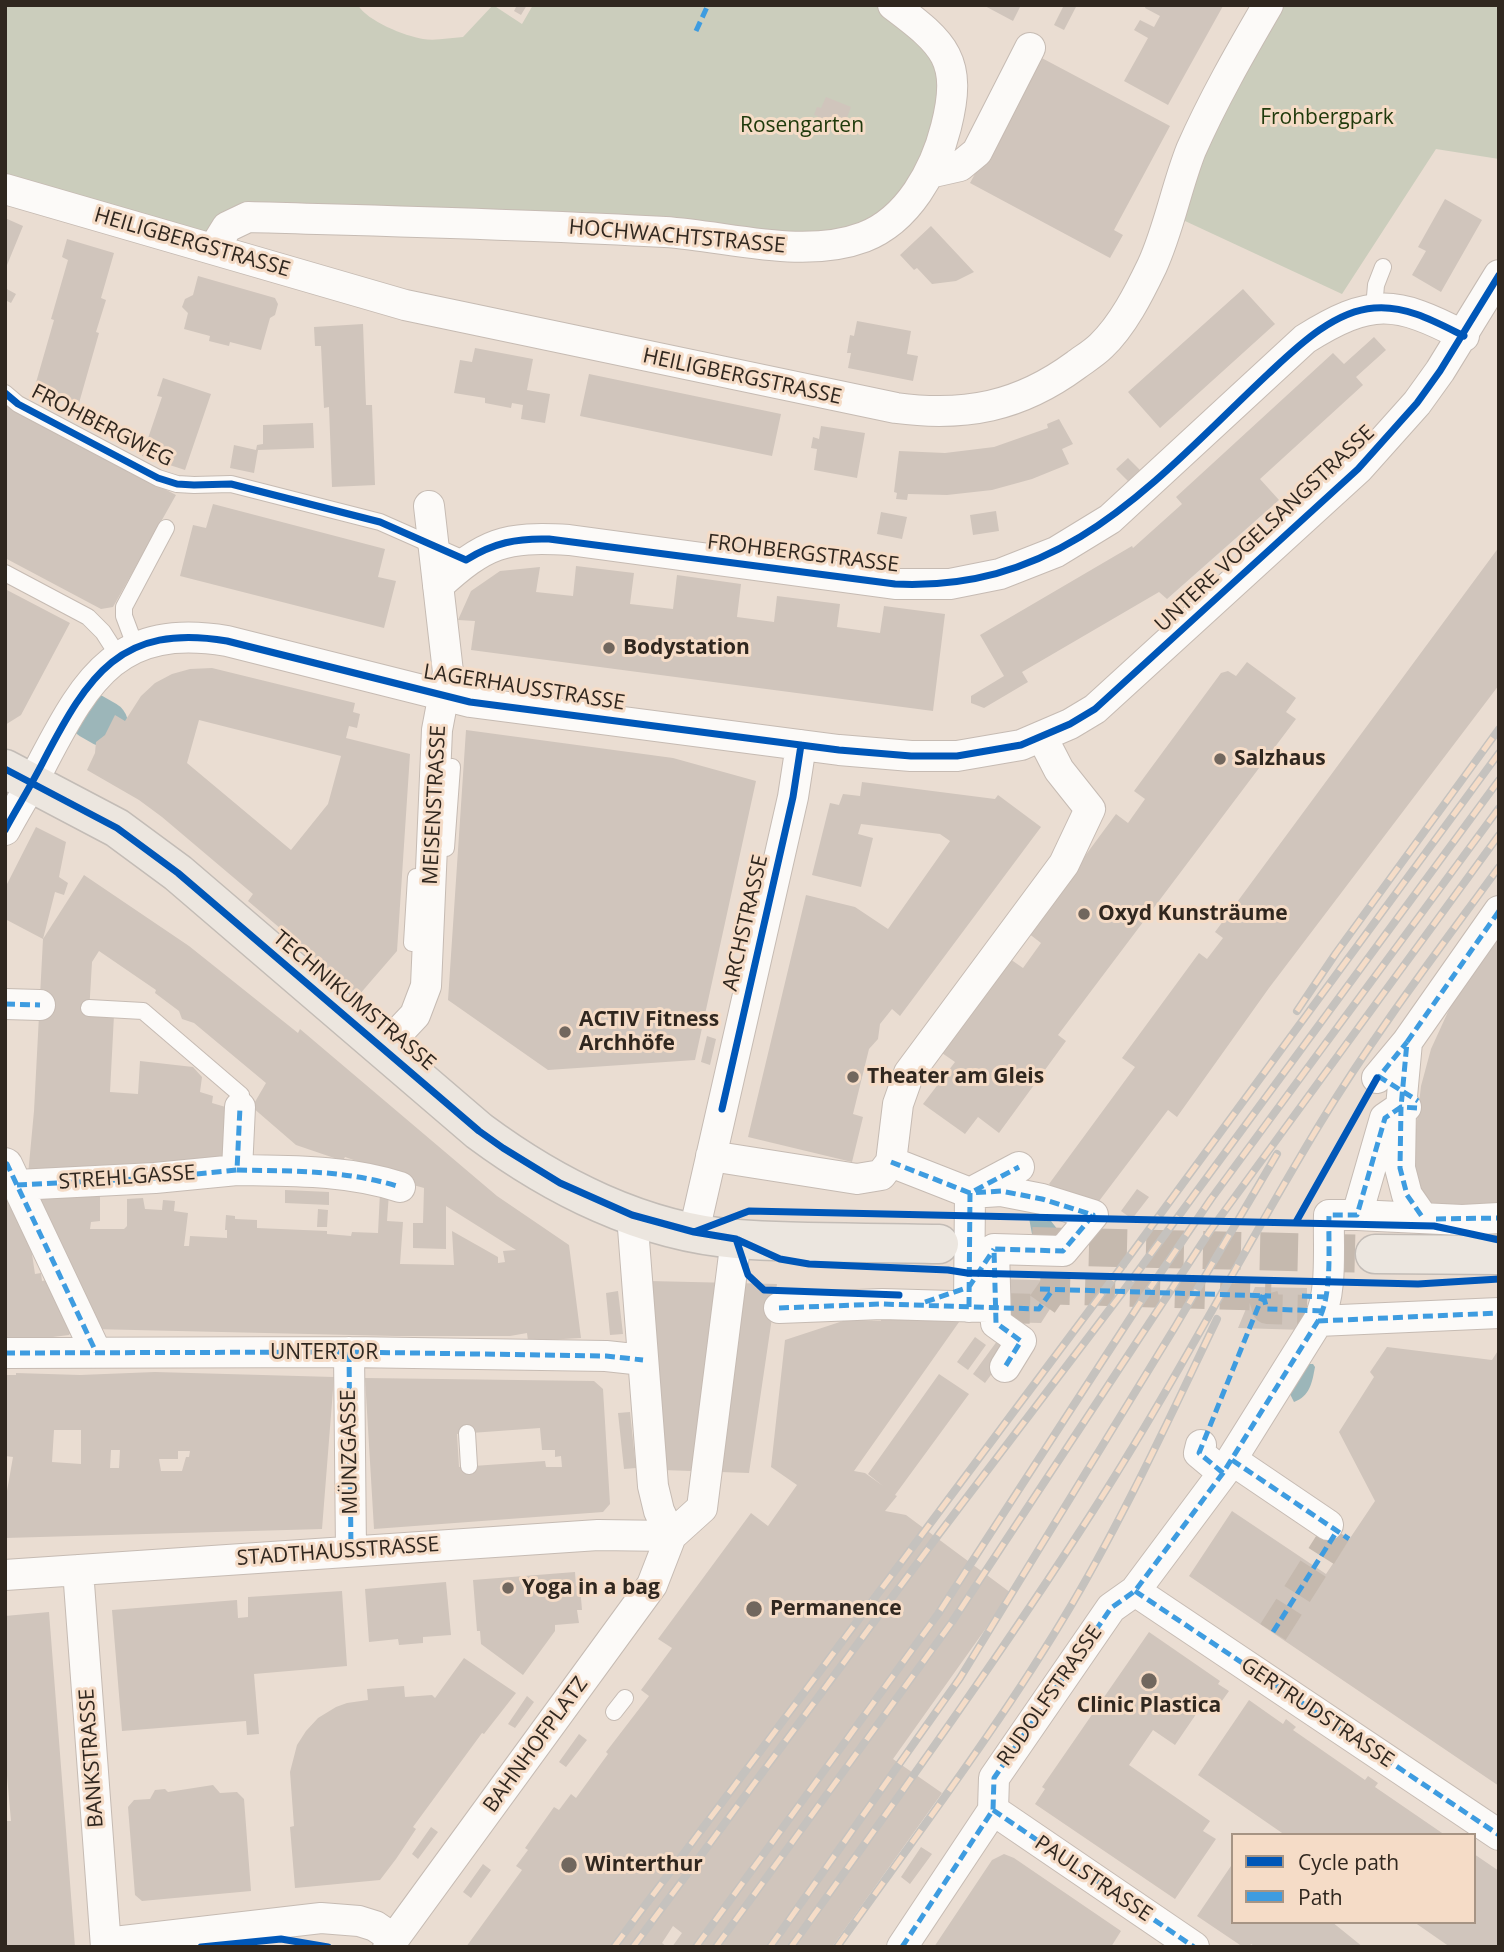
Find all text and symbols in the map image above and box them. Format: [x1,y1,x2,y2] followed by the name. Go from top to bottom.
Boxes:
[1260,105,1394,131] park label: Frohbergpark
[740,113,864,139] park label: Rosengarten
[91,203,293,283] street label: HEILIGBERGSTRASSE
[568,215,786,259] street label: HOCHWACHTSTRASSE
[640,344,844,410] street label: HEILIGBERGSTRASSE
[27,379,177,473] street label: FROHBERGWEG
[1150,421,1380,637] street label: UNTERE VOGELSANGSTRASSE
[706,530,900,578] street label: FROHBERGSTRASSE
[623,635,750,661] place label: Bodystation
[601,640,617,656] marker: Bodystation
[421,660,627,716] street label: LAGERHAUSSTRASSE
[418,725,452,885] street label: MEISENSTRASSE
[1234,746,1326,772] place label: Salzhaus
[1212,751,1228,767] marker: Salzhaus
[718,852,774,994] street label: ARCHSTRASSE
[1098,901,1288,927] place label: Oxyd Kunsträume
[1076,906,1092,922] marker: Oxyd Kunsträume
[267,926,441,1076] street label: TECHNIKUMSTRASSE
[579,1007,719,1057] place label: ACTIV Fitness Archhöfe
[557,1024,573,1040] marker: ACTIV Fitness Archhöfe
[867,1064,1044,1090] place label: Theater am Gleis
[845,1069,861,1085] marker: Theater am Gleis
[58,1161,196,1195] street label: STREHLGASSE
[270,1340,378,1366] street label: UNTERTOR
[336,1389,364,1515] street label: MÜNZGASSE
[236,1532,440,1572] street label: STADTHAUSSTRASSE
[522,1575,660,1601] place label: Yoga in a bag
[500,1580,516,1596] marker: Yoga in a bag
[770,1596,902,1622] place label: Permanence
[744,1599,764,1619] marker: Permanence
[992,1621,1108,1771] street label: RUDOLFSTRASSE
[1236,1653,1398,1773] street label: GERTRUDSTRASSE
[1139,1671,1159,1691] marker: Clinic Plastica
[478,1672,594,1818] street label: BAHNHOFPLATZ
[75,1688,109,1828] street label: BANKSTRASSE
[1077,1693,1221,1719] place label: Clinic Plastica
[1029,1830,1157,1928] street label: PAULSTRASSE
[1231,1833,1476,1924] legend
[1298,1848,1399,1876] text: Cycle path
[585,1852,703,1878] place label: Winterthur
[559,1855,579,1875] marker: Winterthur
[1298,1883,1343,1911] text: Path

